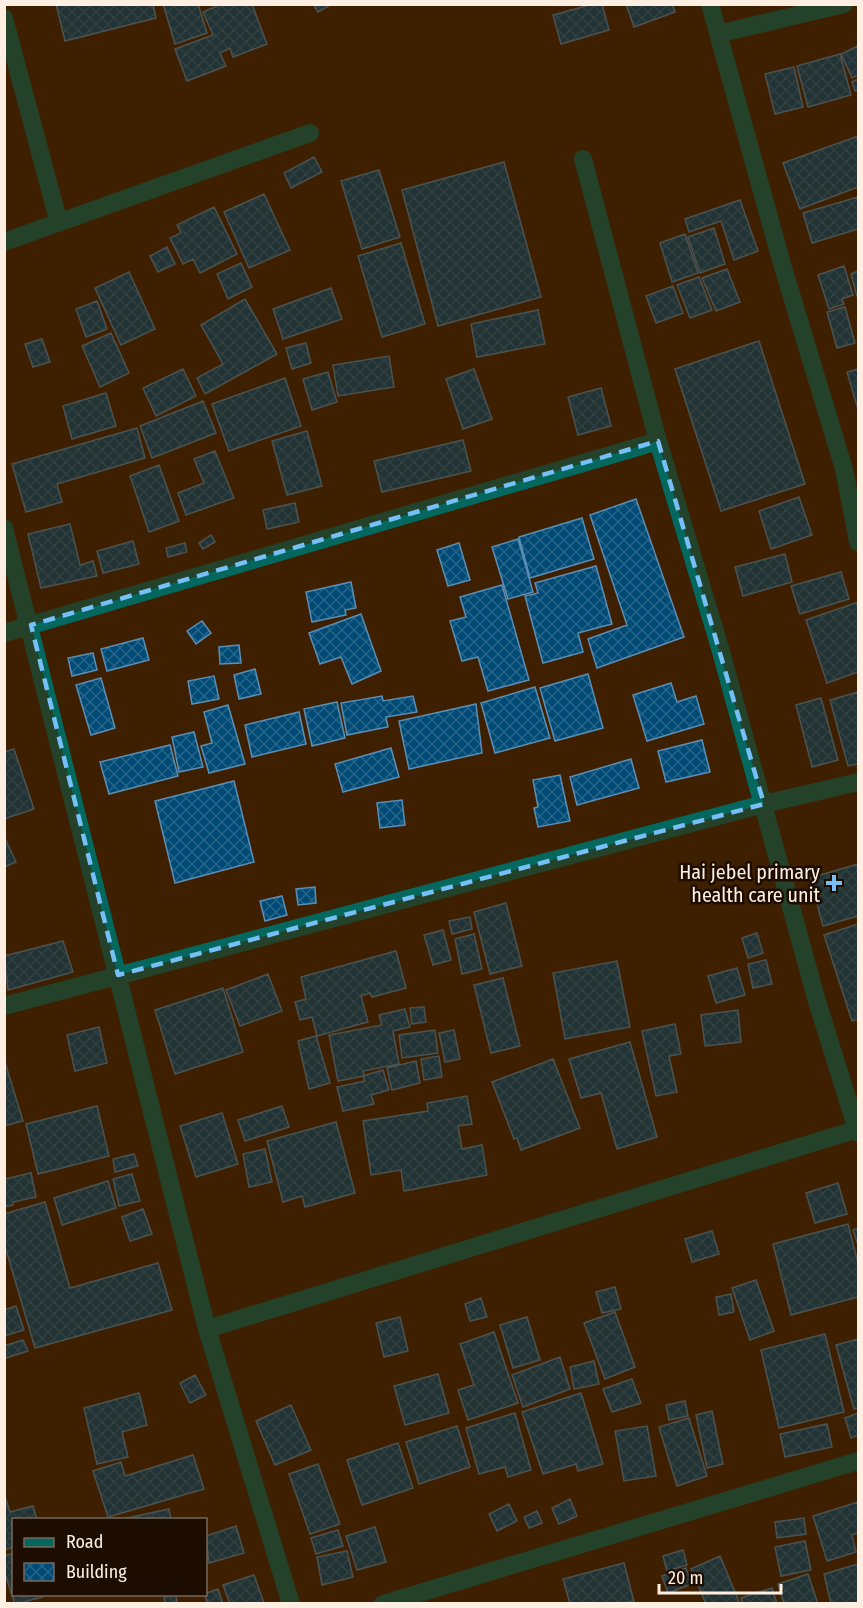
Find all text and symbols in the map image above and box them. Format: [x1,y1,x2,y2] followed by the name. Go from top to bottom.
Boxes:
[679,860,820,907] place label: Hai jebel primary health care unit
[825,874,843,892] marker: Hai jebel primary health care unit
[12,1518,207,1596] legend
[66,1531,103,1553] text: Road
[659,1557,780,1595] scale bar
[66,1561,127,1583] text: Building
[668,1567,703,1589] text: 20 m

